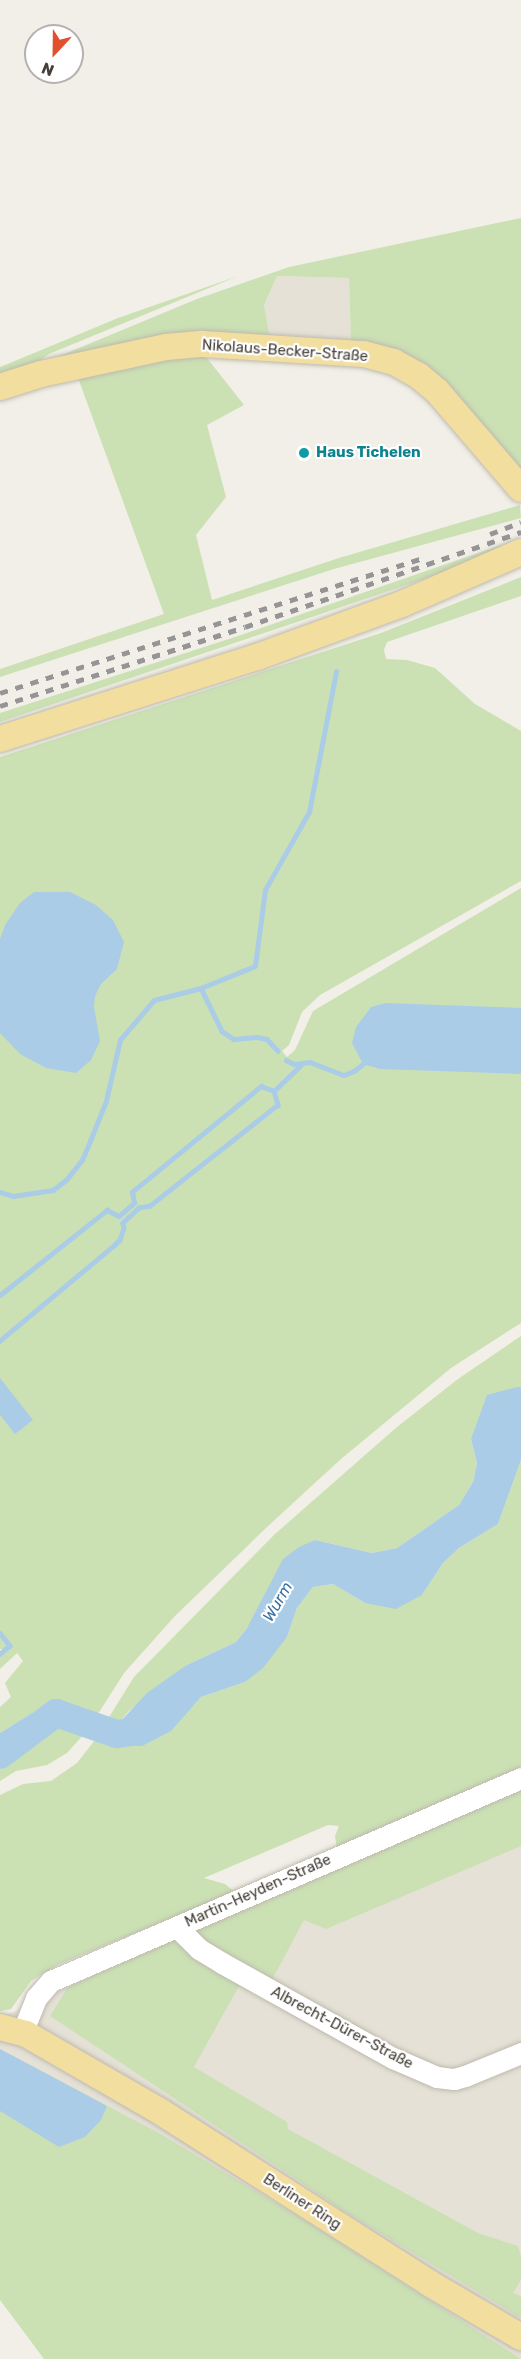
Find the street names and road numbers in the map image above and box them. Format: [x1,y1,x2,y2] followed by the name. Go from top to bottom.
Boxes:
[201,336,369,366] street label: Nikolaus-Becker-Straße
[182,1851,334,1931] street label: Martin-Heyden-Straße
[268,1983,416,2073] street label: Albrecht-Dürer-Straße
[259,2170,345,2234] street label: Berliner Ring

